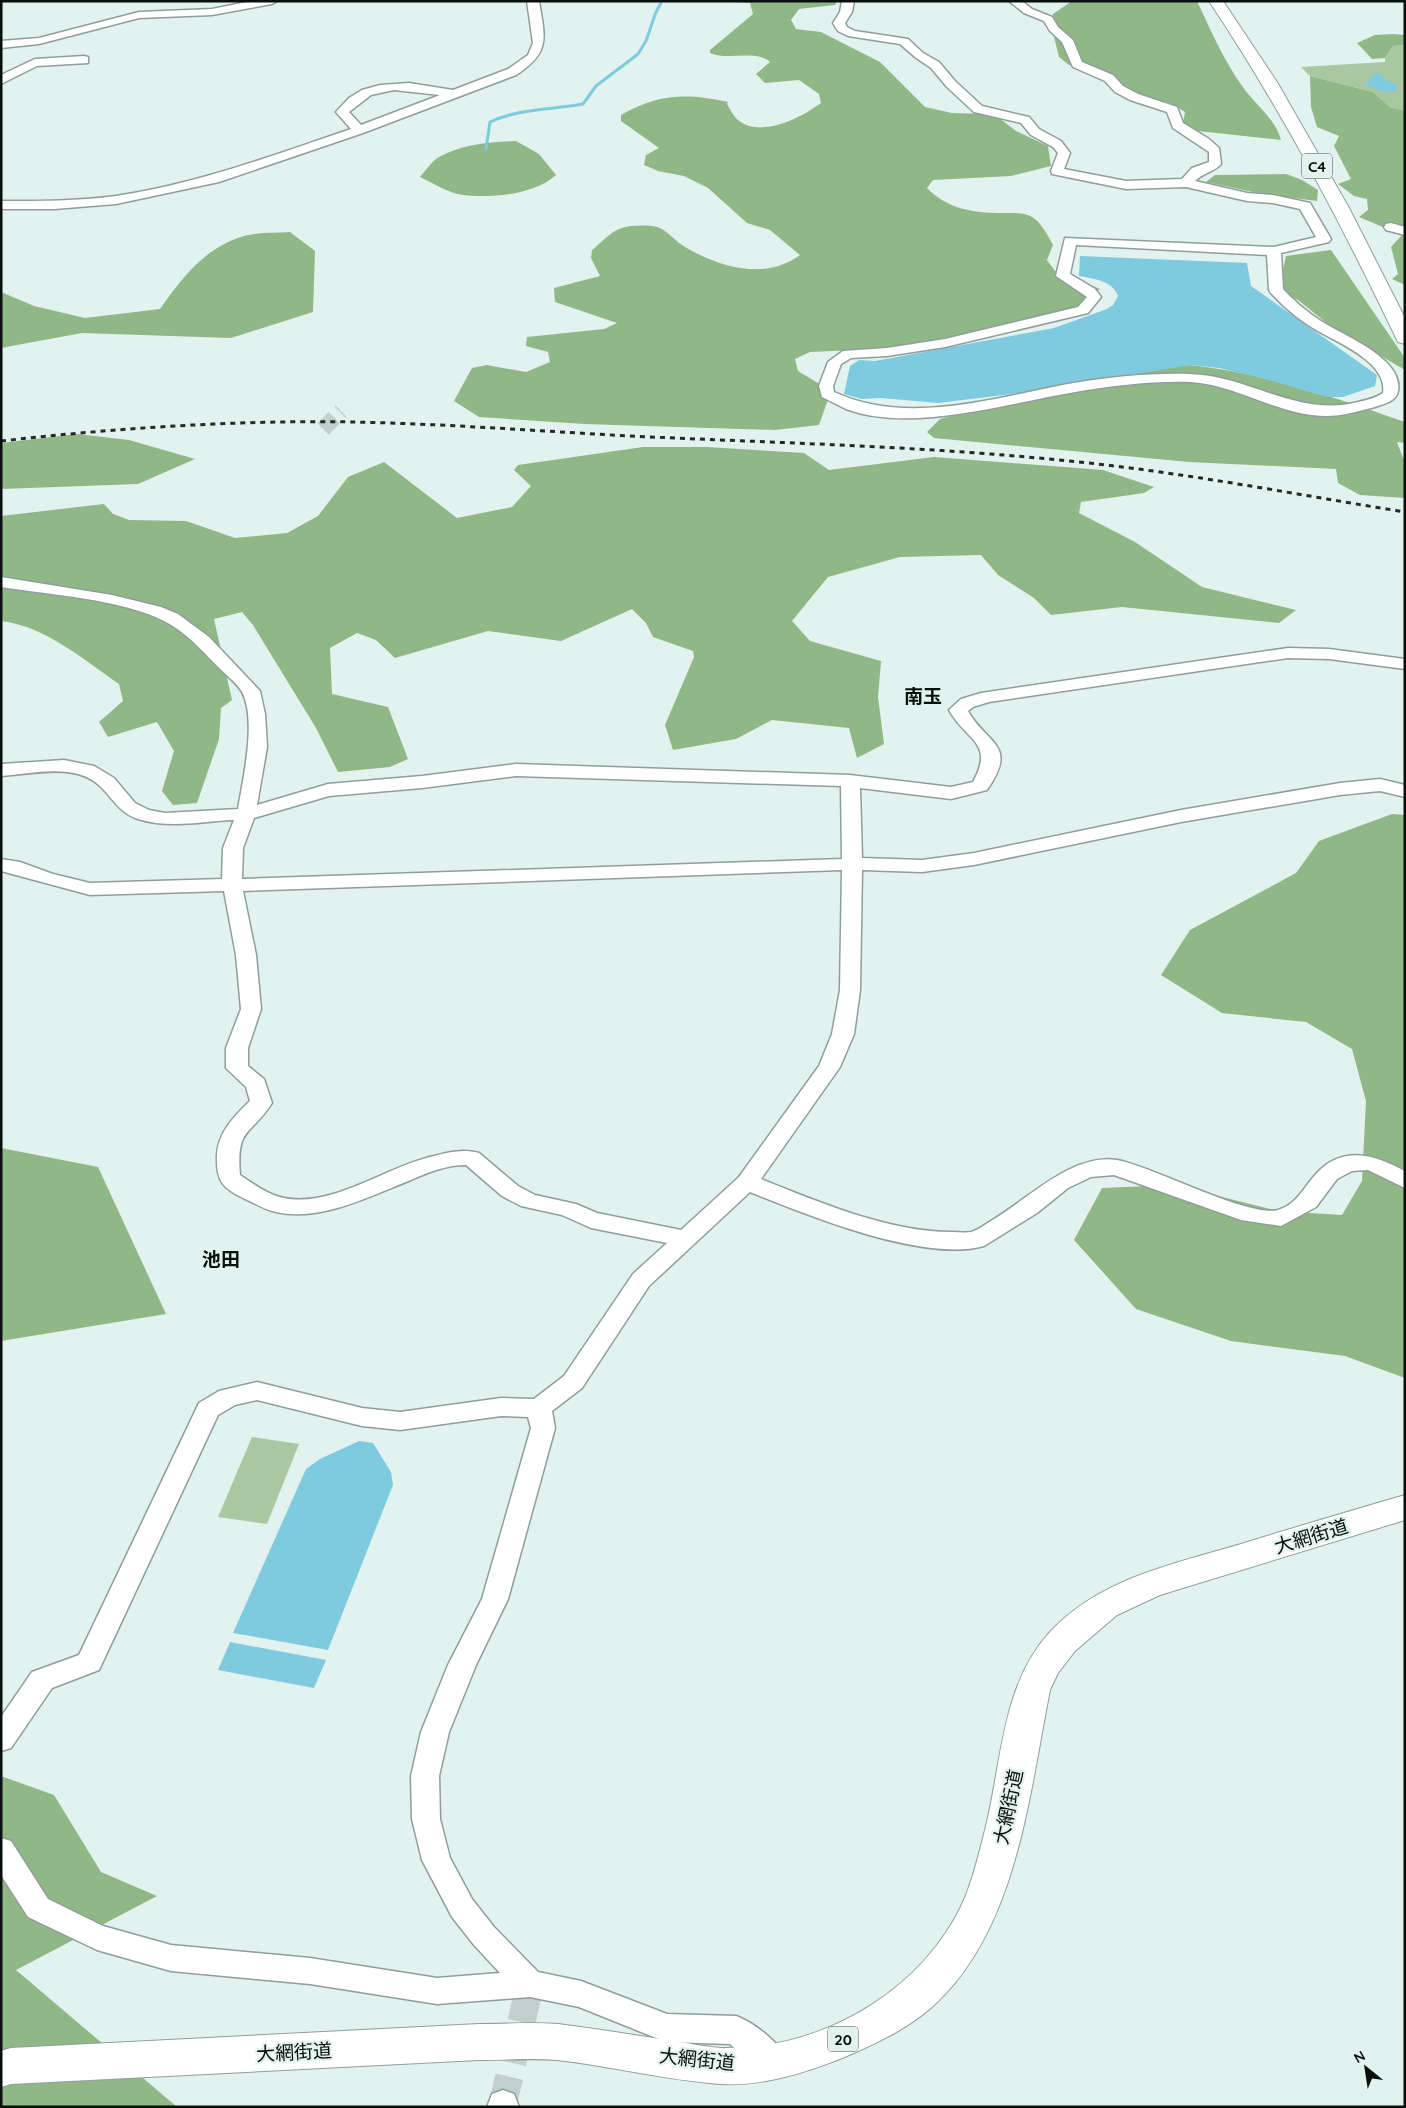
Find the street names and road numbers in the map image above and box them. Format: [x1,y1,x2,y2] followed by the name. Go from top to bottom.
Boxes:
[1302,154,1332,178] road number: C4
[1271,1513,1351,1559] street label: 大網街道
[988,1767,1028,1847] street label: 大網街道
[828,2026,858,2052] road number: 20
[255,2038,333,2066] street label: 大網街道
[658,2043,736,2075] street label: 大網街道

